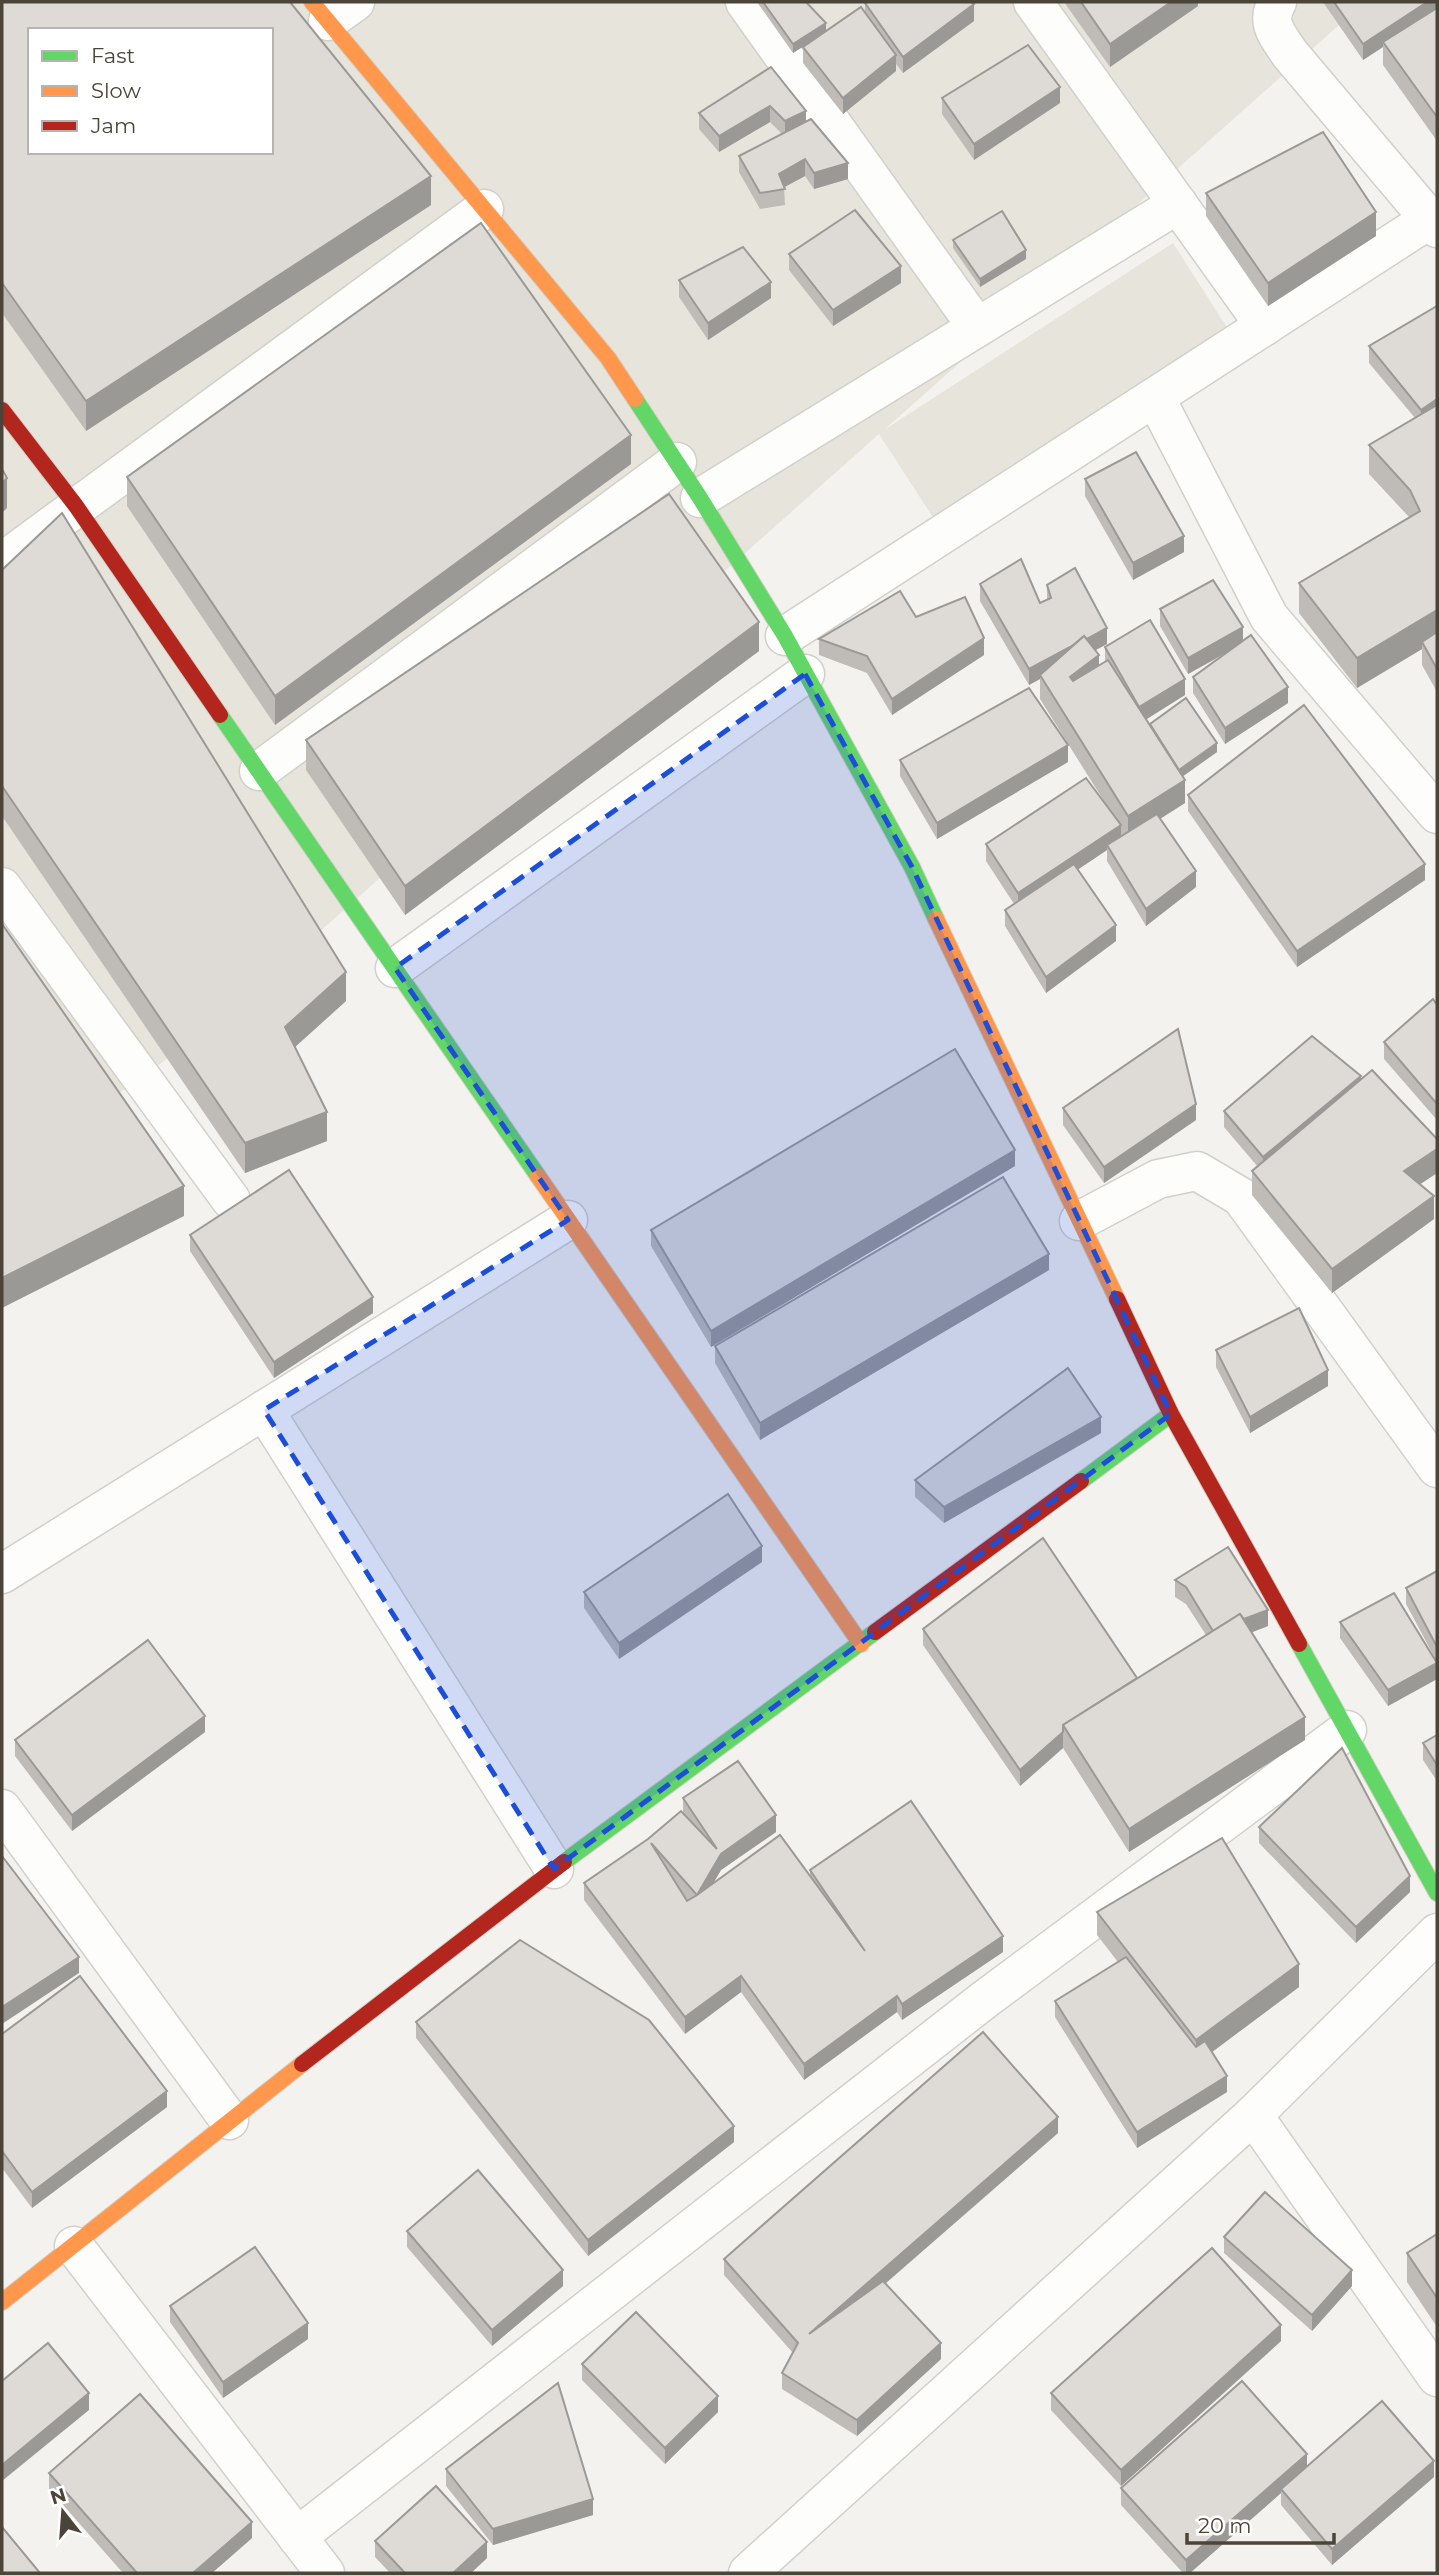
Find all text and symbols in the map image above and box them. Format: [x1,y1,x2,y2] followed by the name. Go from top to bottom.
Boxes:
[28,28,273,154] legend
[91,43,135,68] text: Fast
[91,78,141,103] text: Slow
[90,113,136,138] text: Jam
[28,2477,98,2547] north arrow
[47,2483,69,2509] text: N
[1187,2502,1334,2546] scale bar
[1198,2513,1252,2538] text: 20 m

